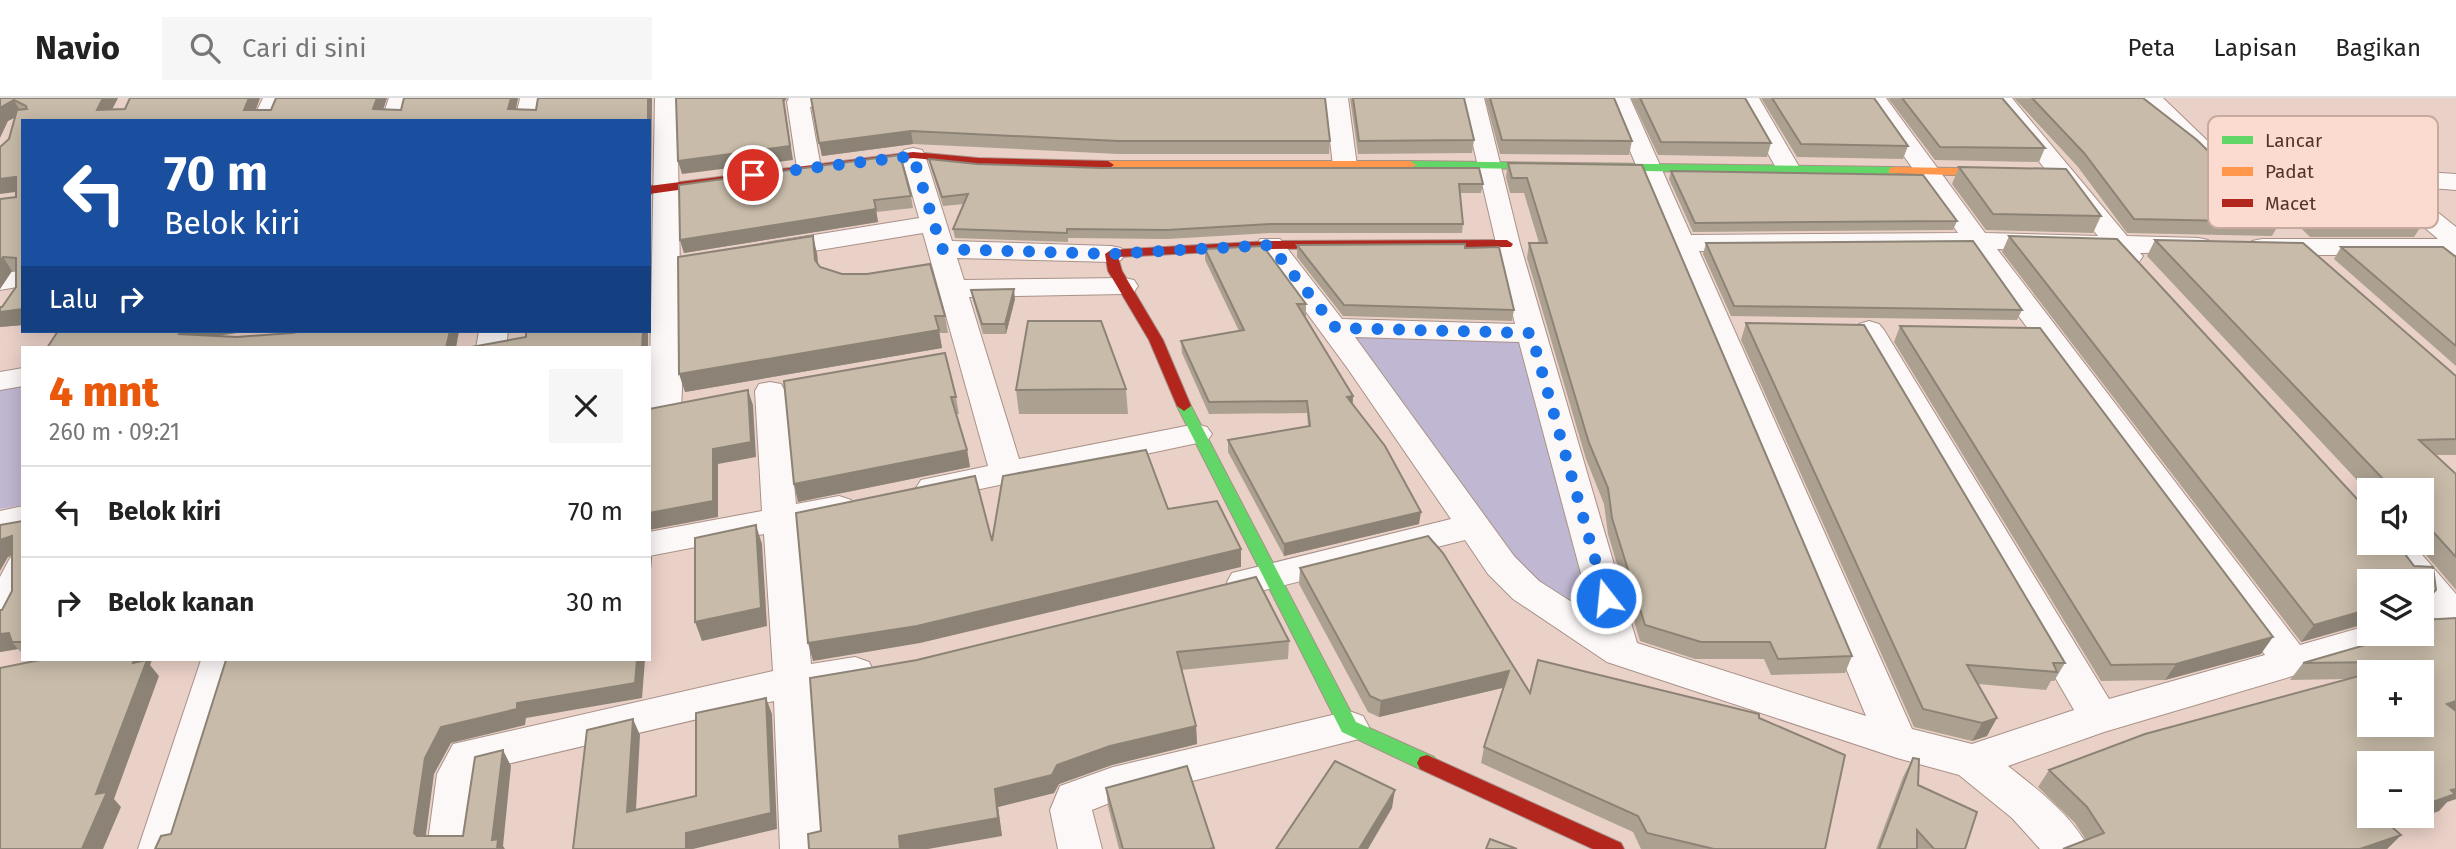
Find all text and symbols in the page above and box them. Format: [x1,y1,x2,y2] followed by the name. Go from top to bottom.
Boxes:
[162,17,652,80] search box
[35,28,120,68] text: Navio
[186,29,224,67] icon: search
[242,33,367,64] text: Cari di sini
[2128,34,2175,62] text: Peta
[2213,34,2297,62] text: Lapisan
[2335,34,2421,62] text: Bagikan
[2208,116,2438,228] legend
[2265,129,2323,152] text: Lancar
[164,144,268,203] text: 70 m
[723,145,783,205] pin
[49,147,140,238] icon: left
[734,156,772,194] icon: arrive
[2265,160,2314,183] text: Padat
[2265,192,2316,215] text: Macet
[164,204,300,242] text: Belok kiri
[112,280,150,318] icon: right
[49,284,98,315] text: Lalu
[49,367,159,417] text: 4 mnt
[549,369,623,443] button: close
[49,418,180,446] text: 260 m · 09:21
[2357,478,2434,828] map controls
[2357,478,2434,555] button: sound
[49,493,87,531] icon: left
[108,496,221,527] text: Belok kiri
[568,496,623,527] text: 70 m
[1569,561,1643,635] position arrow
[2357,569,2434,646] button: layers
[49,584,87,622] icon: right
[108,587,254,618] text: Belok kanan
[566,587,623,618] text: 30 m
[2357,660,2434,737] button: +
[2357,751,2434,828] button: −

